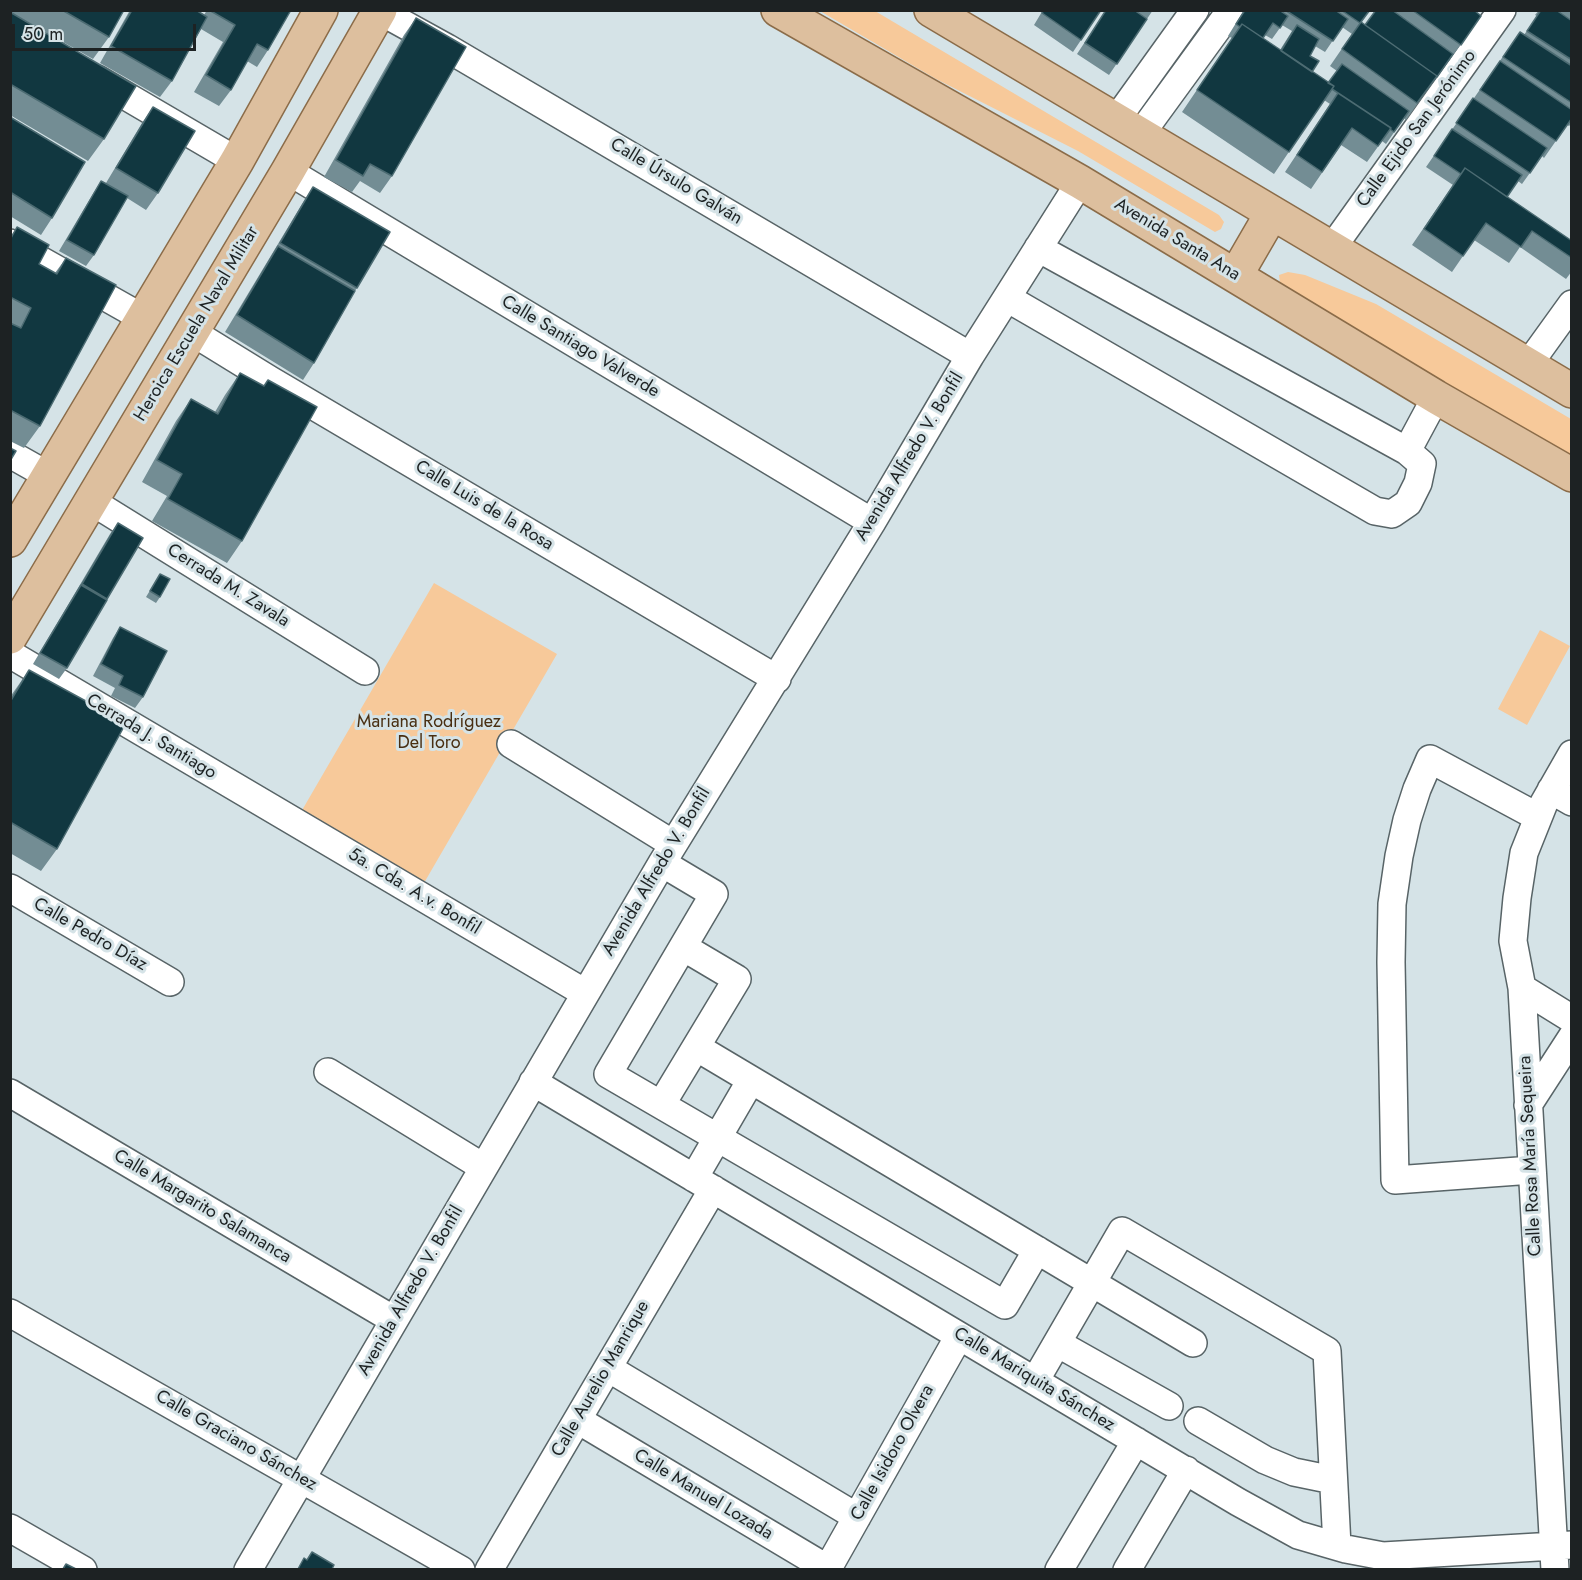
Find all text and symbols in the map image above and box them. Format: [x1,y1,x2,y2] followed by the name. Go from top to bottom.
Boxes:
[15,12,200,50] scale bar
[23,21,63,47] text: 50 m
[1353,46,1481,212] street label: Calle Ejido San Jerónimo
[606,134,746,230] street label: Calle Úrsulo Galván
[1110,194,1244,286] street label: Avenida Santa Ana
[130,223,264,425] street label: Heroica Escuela Naval Militar
[497,291,663,403] street label: Calle Santiago Valverde
[851,369,969,545] street label: Avenida Alfredo V. Bonfil
[411,456,557,556] street label: Calle Luis de la Rosa
[163,540,293,632] street label: Cerrada M. Zavala
[82,690,220,784] street label: Cerrada J. Santiago
[357,712,501,754] park label: Mariana Rodríguez Del Toro
[598,784,716,960] street label: Avenida Alfredo V. Bonfil
[344,844,484,940] street label: 5a. Cda. A.v. Bonfil
[29,894,151,976] street label: Calle Pedro Díaz
[1515,1055,1547,1257] street label: Calle Rosa María Sequeira
[109,1145,295,1269] street label: Calle Margarito Salamanca
[354,1202,468,1380] street label: Avenida Alfredo V. Bonfil
[547,1297,655,1461] street label: Calle Aurelio Manrique
[950,1323,1118,1437] street label: Calle Mariquita Sánchez
[847,1381,939,1525] street label: Calle Isidoro Olvera
[151,1386,321,1496] street label: Calle Graciano Sánchez
[630,1445,776,1545] street label: Calle Manuel Lozada

